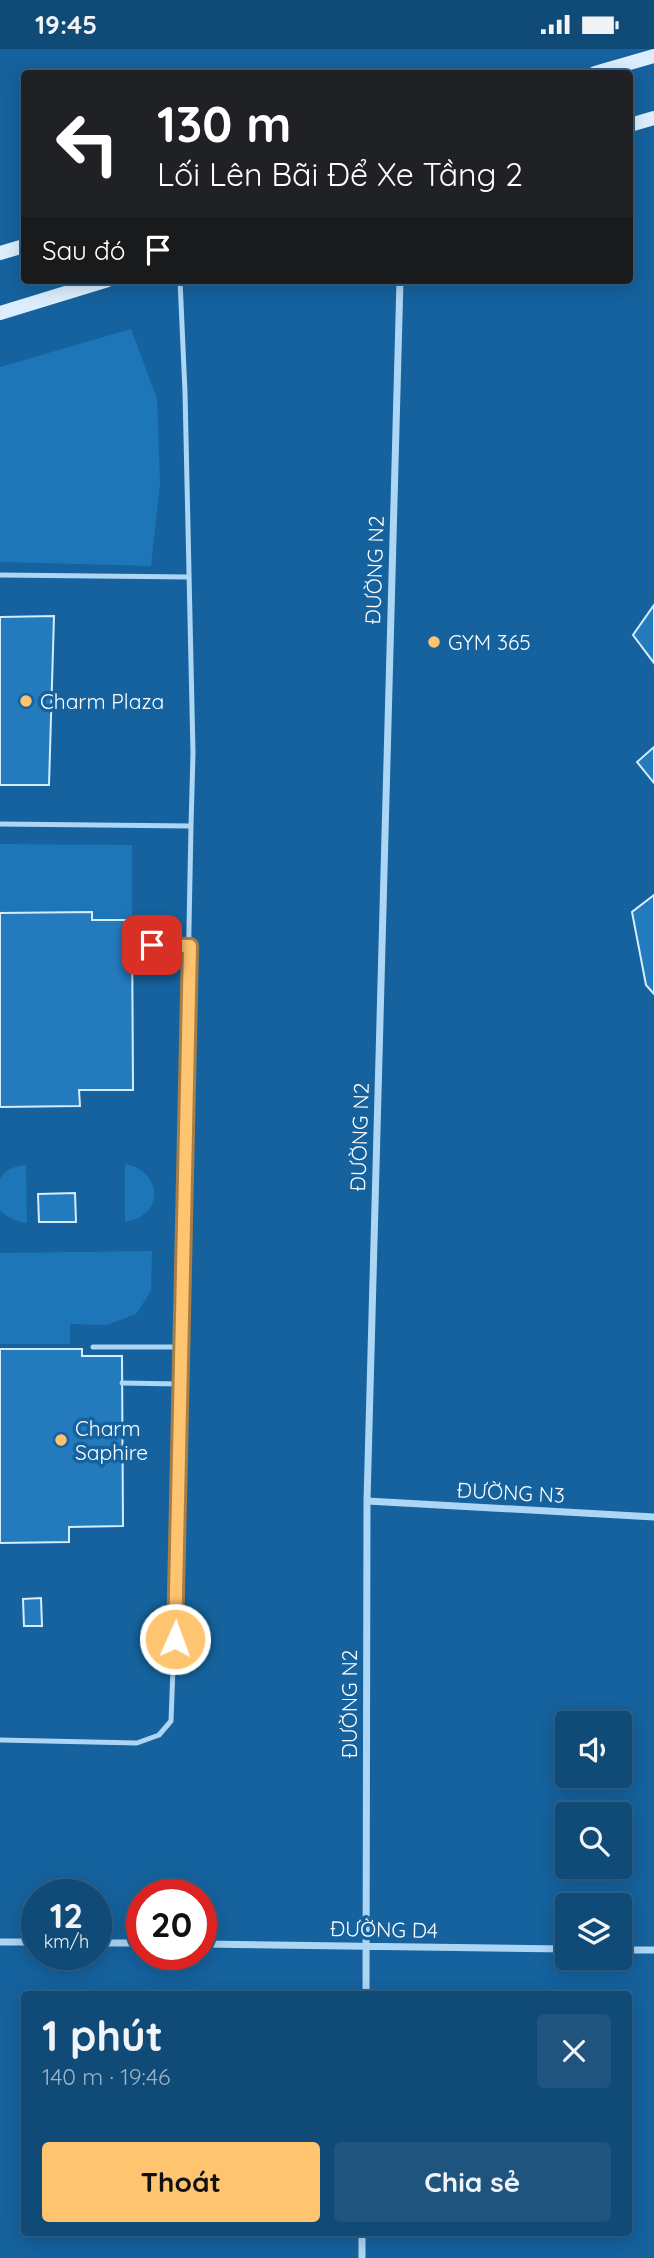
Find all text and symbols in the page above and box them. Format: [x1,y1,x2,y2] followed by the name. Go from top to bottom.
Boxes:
[35,8,97,41] text: 19:45
[157,93,291,154] text: 130 m
[42,98,133,189] icon: left
[157,154,523,194] text: Lối Lên Bãi Để Xe Tầng 2
[139,231,177,269] icon: arrive
[42,234,125,267] text: Sau đó
[359,515,389,625] street label: ĐƯỜNG N2
[448,629,531,655] place label: GYM 365
[426,634,442,650] marker: GYM 365
[40,688,164,714] place label: Charm Plaza
[18,693,34,709] marker: Charm Plaza
[122,915,182,975] pin
[133,926,171,964] icon: arrive
[344,1082,374,1192] street label: ĐƯỜNG N2
[75,1415,148,1465] place label: Charm Saphire
[53,1432,69,1448] marker: Charm Saphire
[456,1476,566,1508] street label: ĐƯỜNG N3
[138,1602,212,1676] position arrow
[336,1650,362,1758] street label: ĐƯỜNG N2
[555,1711,632,1970] map controls
[555,1711,632,1788] button: sound
[555,1802,632,1879] button: search
[126,1879,217,1970] speed limit sign: 20
[50,1893,83,1937] text: 12
[555,1893,632,1970] button: layers
[330,1915,438,1943] street label: ĐƯỜNG D4
[44,1930,89,1953] text: km/h
[42,2009,163,2062] text: 1 phút
[537,2014,611,2088] button: close
[42,2062,170,2091] text: 140 m · 19:46
[42,2142,320,2222] button: Thoát
[334,2142,611,2222] button: Chia sẻ

